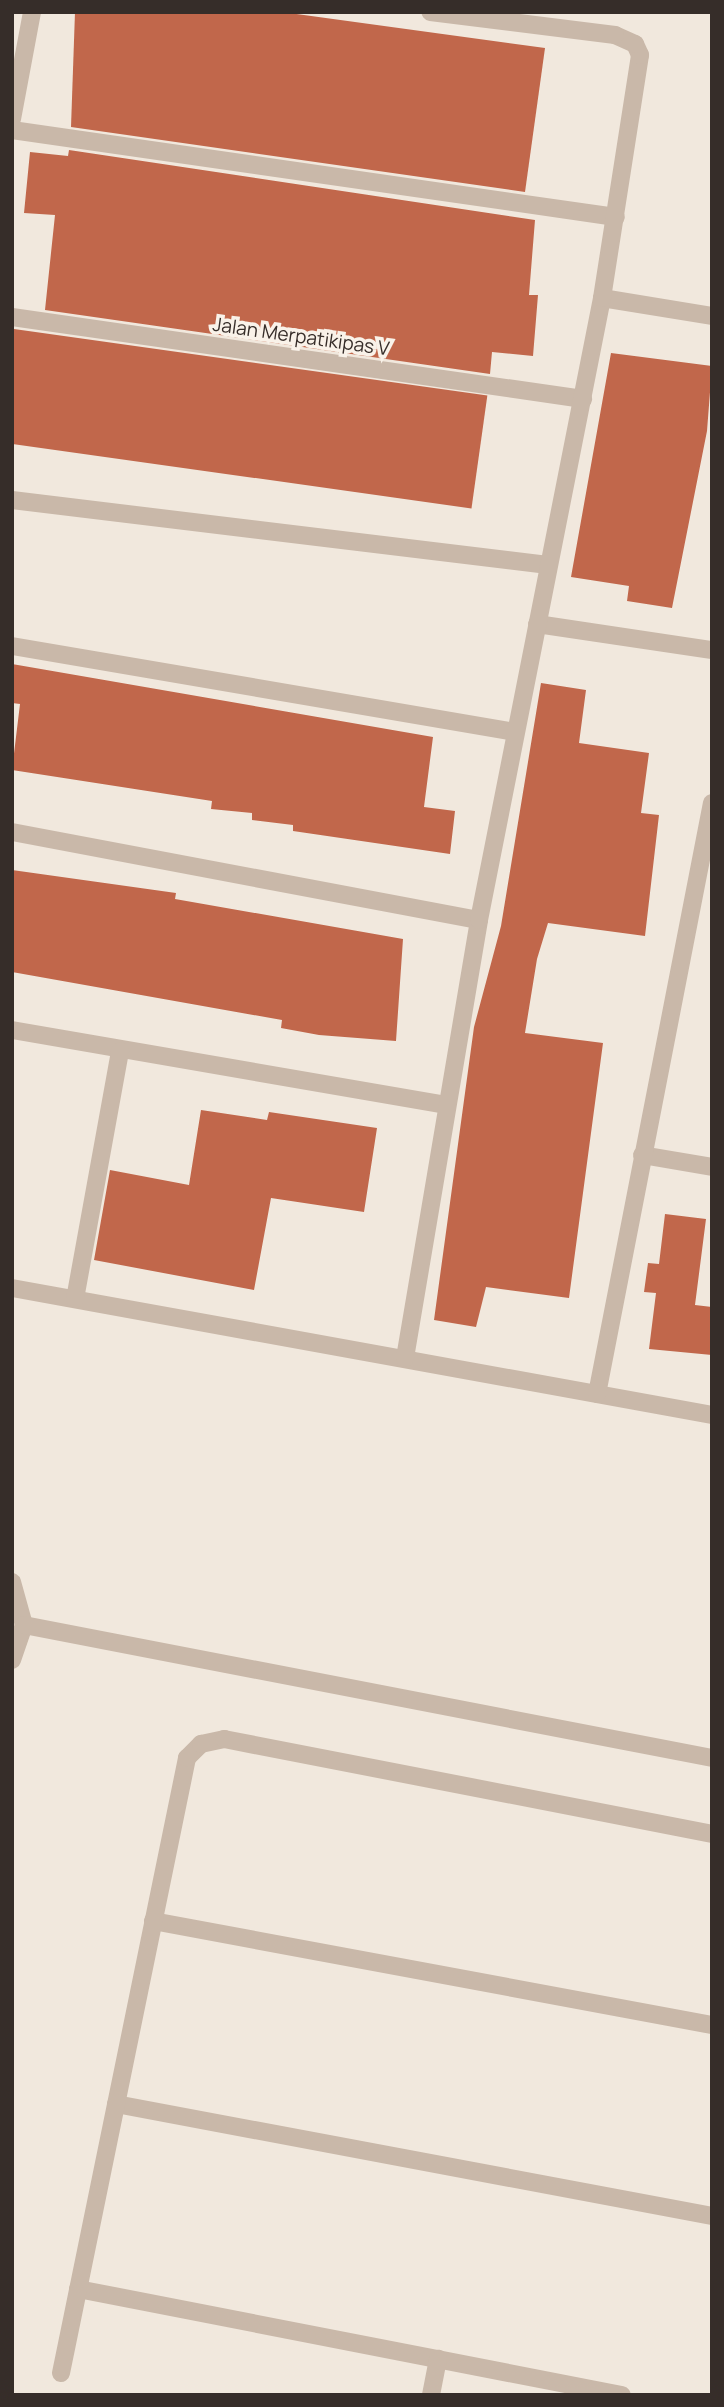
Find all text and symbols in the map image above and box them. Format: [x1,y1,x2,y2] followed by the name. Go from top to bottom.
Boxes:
[211,313,391,361] street label: Jalan Merpatikipas V

